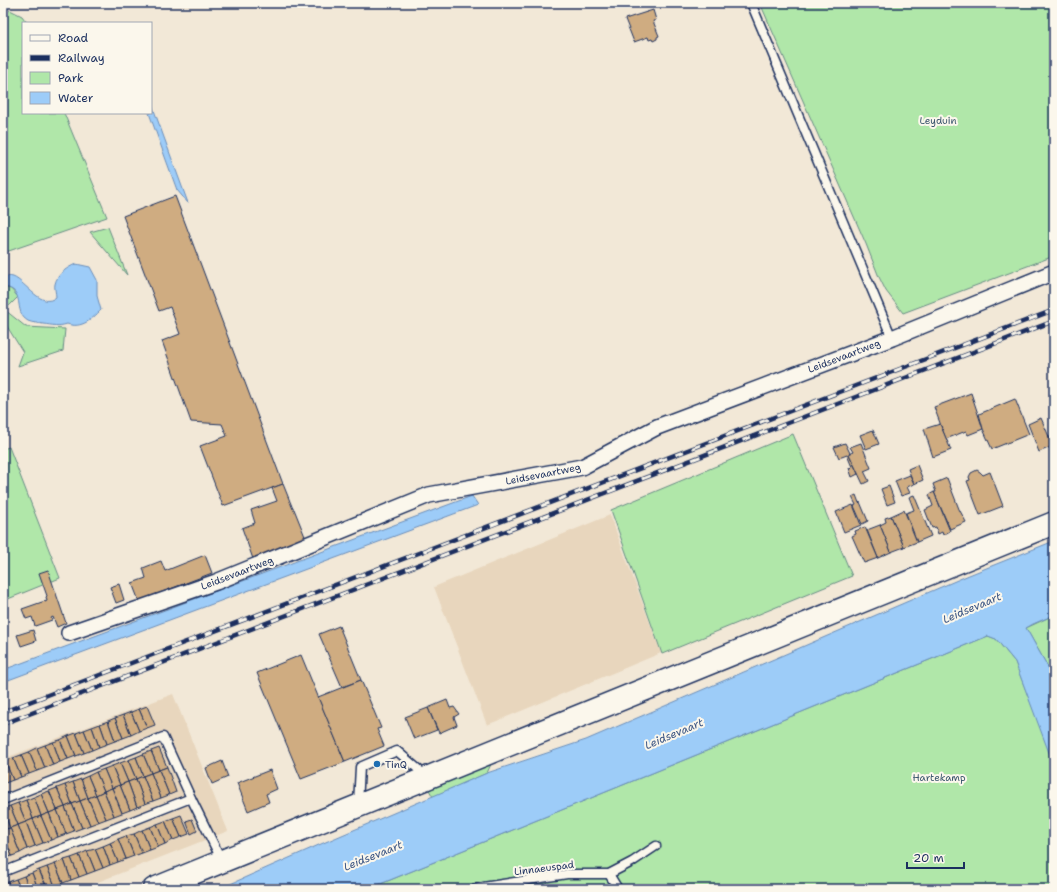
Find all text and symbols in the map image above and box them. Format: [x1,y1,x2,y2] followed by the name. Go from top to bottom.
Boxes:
[22,22,152,114] legend
[58,30,89,46] text: Road
[58,50,105,66] text: Railway
[58,70,84,86] text: Park
[58,90,94,106] text: Water
[919,114,957,127] park label: Leyduin
[806,336,882,376] street label: Leidsevaartweg
[504,460,582,488] street label: Leidsevaartweg
[199,553,275,593] street label: Leidsevaartweg
[940,589,1004,627] water label: Leidsevaart
[642,715,706,753] water label: Leidsevaart
[385,758,407,771] place label: TinQ
[372,759,382,769] marker: TinQ
[912,771,966,784] park label: Hartekamp
[341,837,405,875] water label: Leidsevaart
[907,844,964,870] scale bar
[913,850,944,866] text: 20 m
[513,858,575,878] street label: Linnaeuspad

